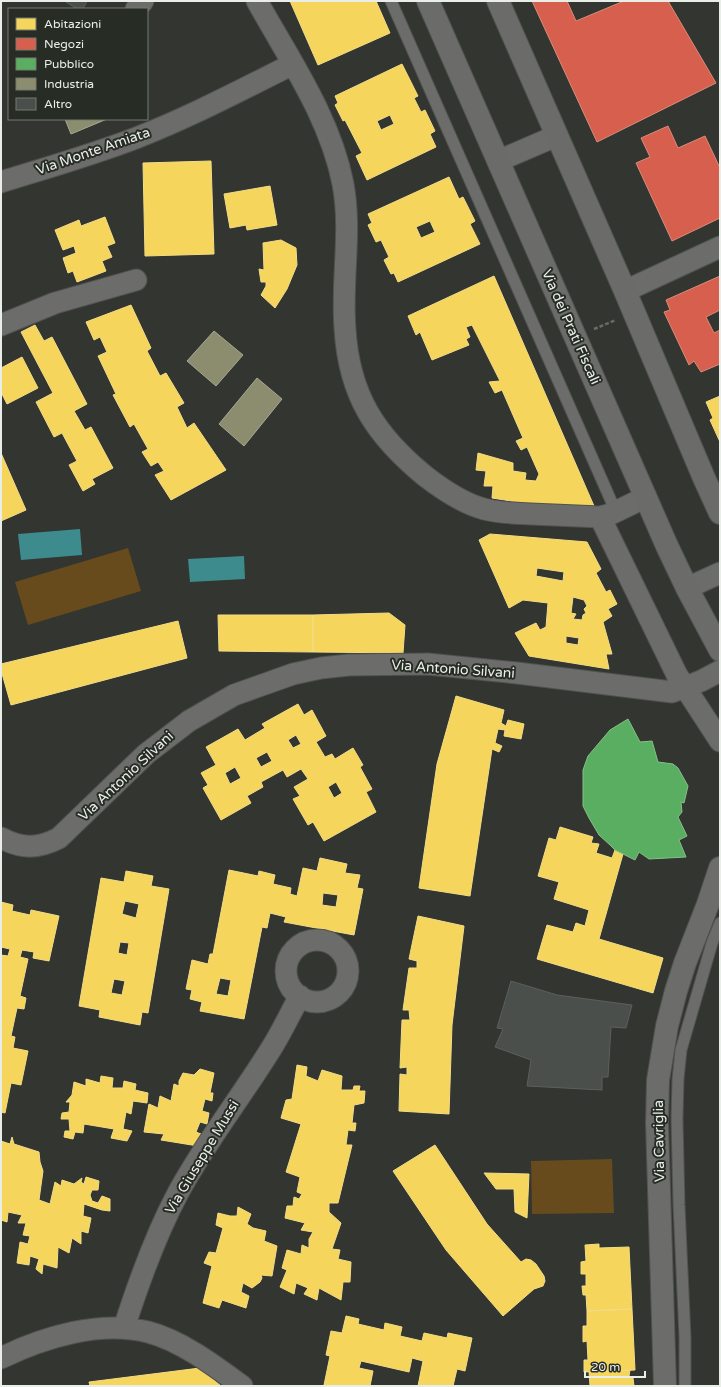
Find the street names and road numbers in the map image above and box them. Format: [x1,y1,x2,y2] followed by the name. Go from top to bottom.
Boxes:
[34,124,152,178] street label: Via Monte Amiata
[538,267,604,387] street label: Via dei Prati Fiscali
[391,656,515,682] street label: Via Antonio Silvani
[75,728,177,824] street label: Via Antonio Silvani
[161,1097,243,1217] street label: Via Giuseppe Mussi
[650,1100,668,1182] street label: Via Cavriglia

